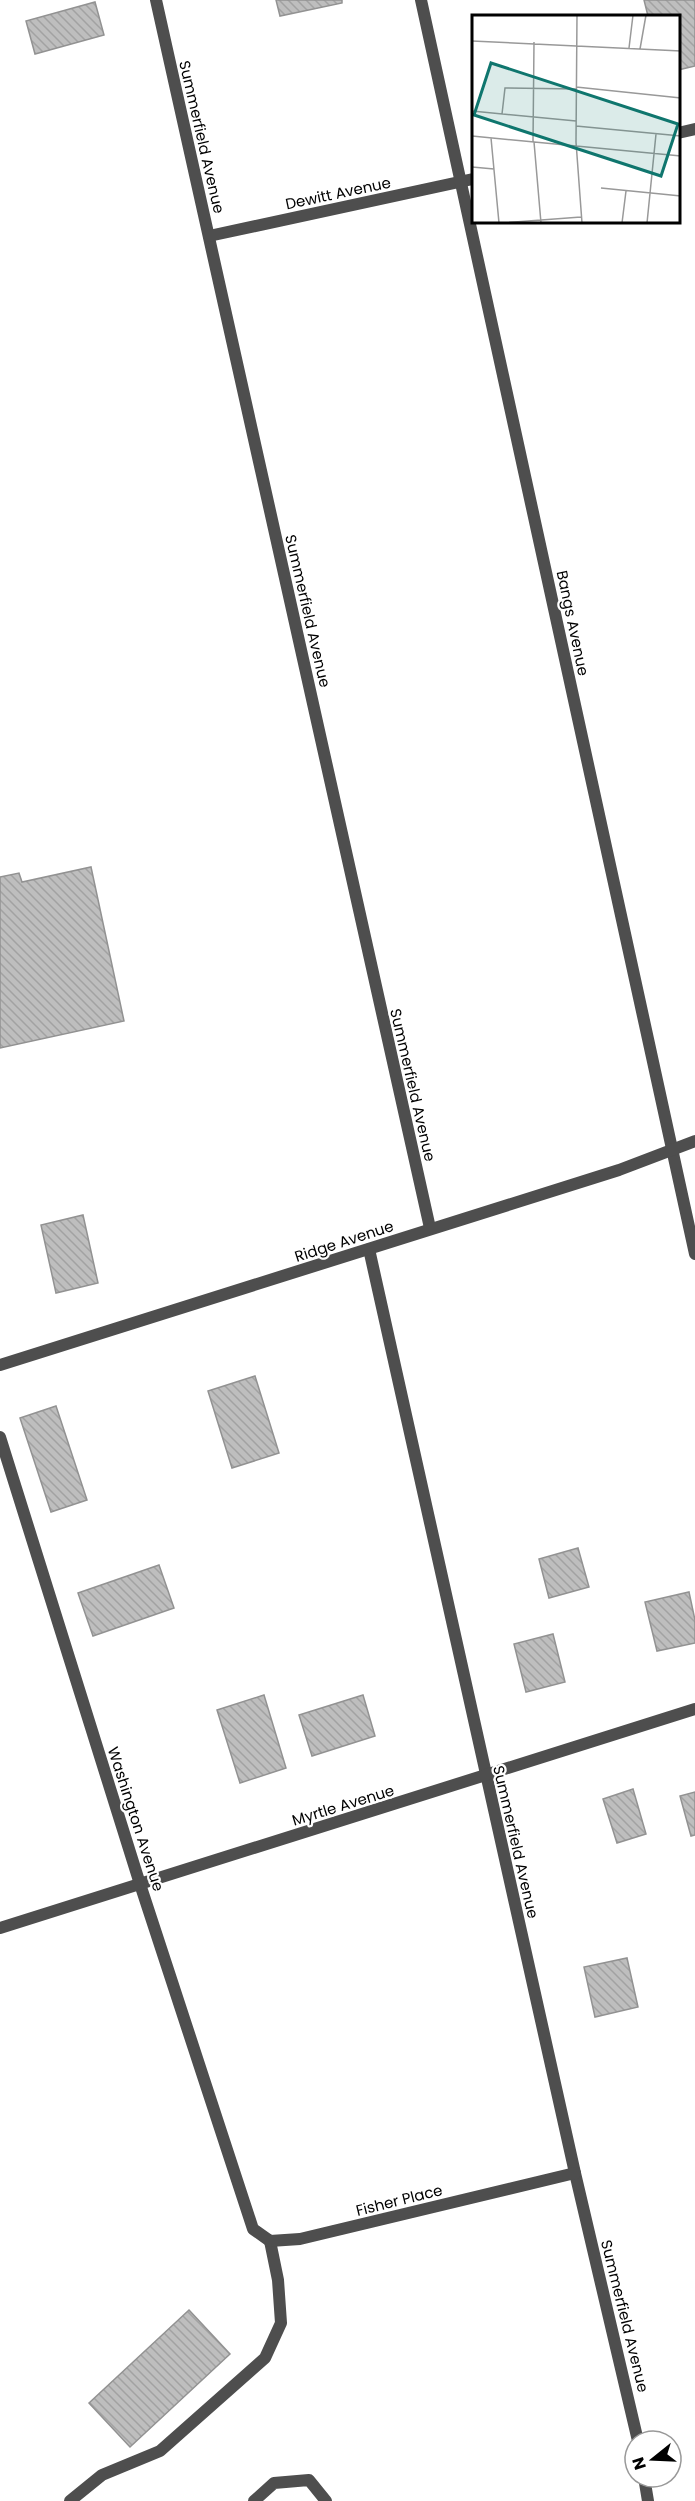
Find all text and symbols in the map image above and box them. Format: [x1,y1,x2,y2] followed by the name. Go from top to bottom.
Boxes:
[472,15,680,224] inset map
[174,58,230,216] street label: Summerfield Avenue
[283,172,393,214] street label: Dewitt Avenue
[280,532,336,690] street label: Summerfield Avenue
[552,568,594,678] street label: Bangs Avenue
[385,1006,441,1164] street label: Summerfield Avenue
[292,1215,396,1267] street label: Ridge Avenue
[103,1744,169,1894] street label: Washington Avenue
[488,1763,544,1921] street label: Summerfield Avenue
[289,1779,397,1831] street label: Myrtle Avenue
[354,2179,444,2221] street label: Fisher Place
[596,2238,654,2394] street label: Summerfield Avenue
[623,2429,683,2489] north arrow
[626,2454,652,2473] text: N

